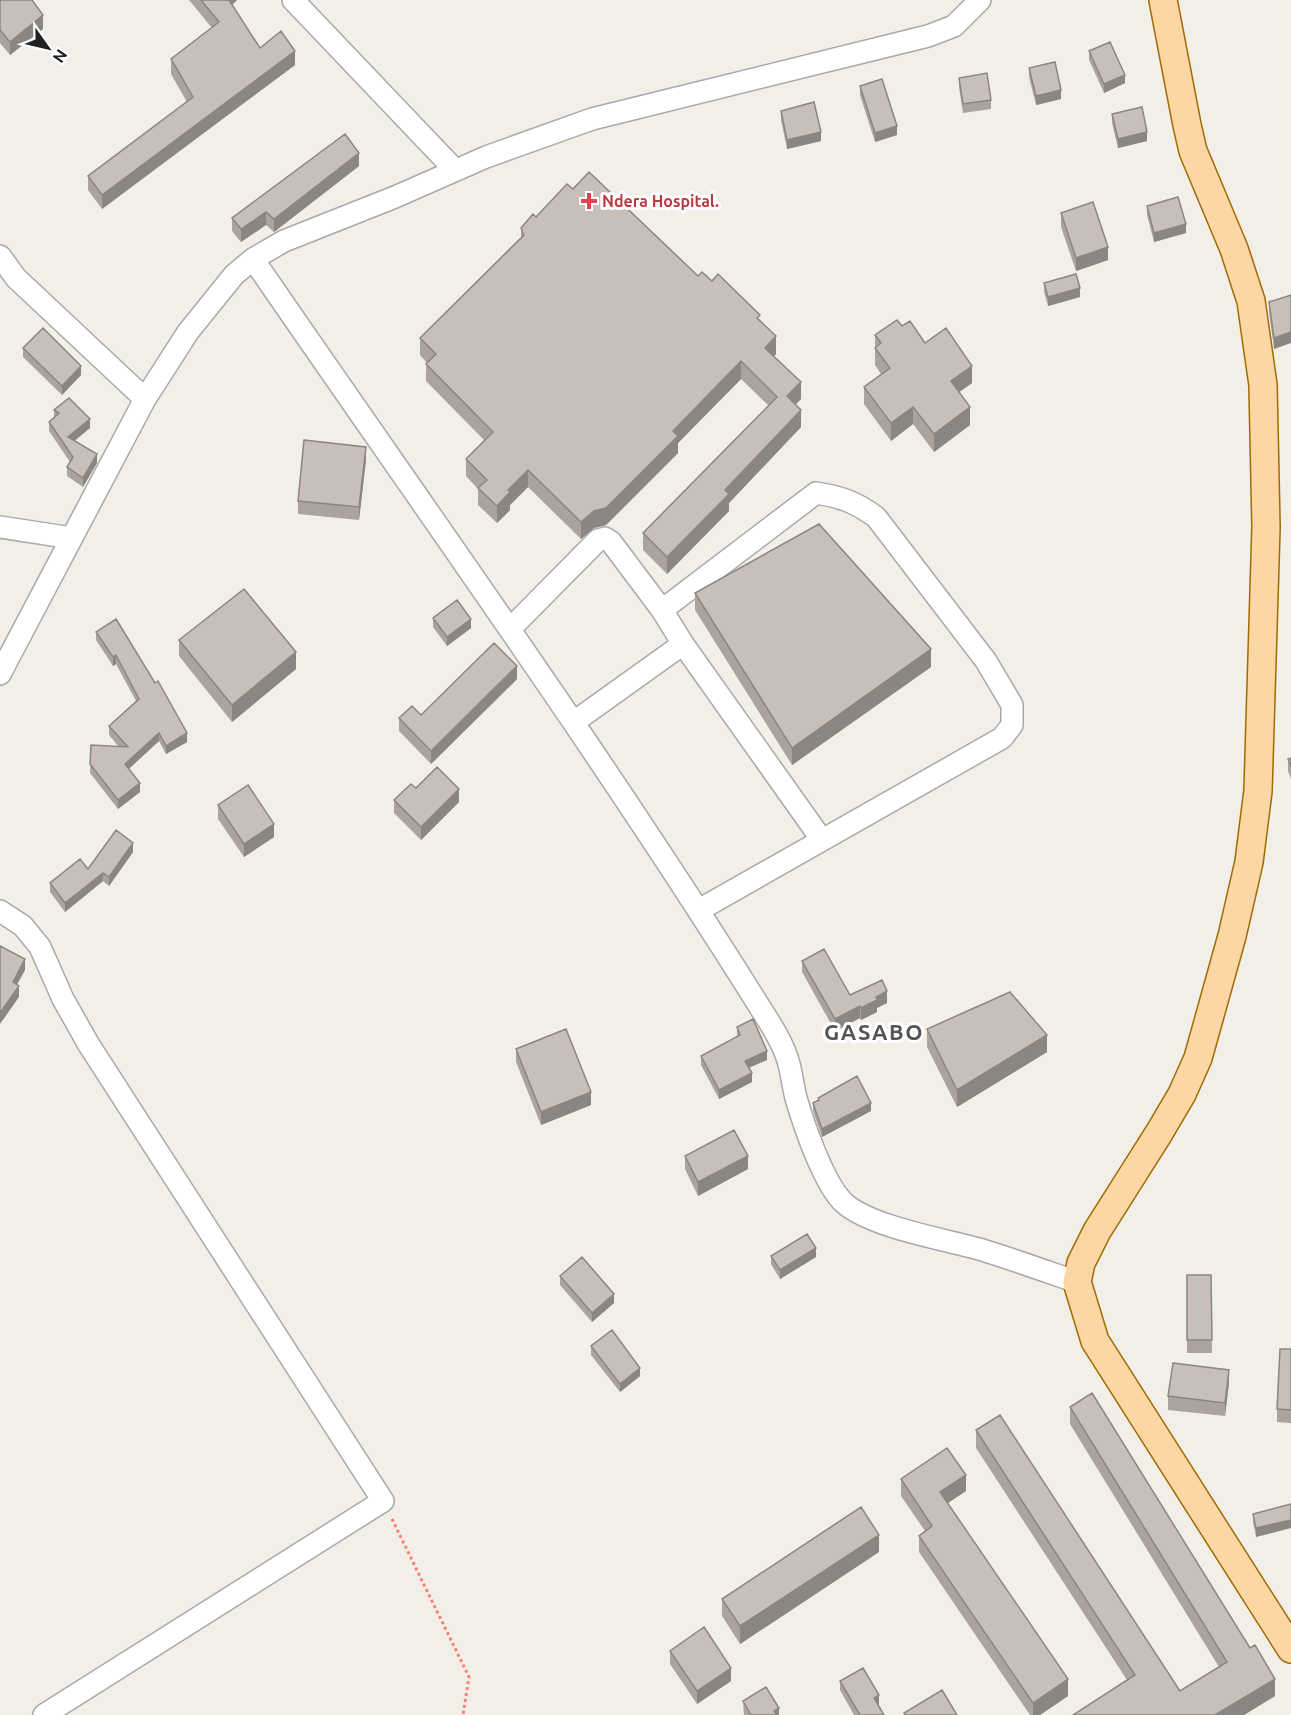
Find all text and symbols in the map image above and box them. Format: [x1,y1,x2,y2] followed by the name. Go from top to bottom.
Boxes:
[18,18,78,78] north arrow
[50,46,71,66] text: N
[580,192,598,210] marker: Ndera Hospital.
[602,192,719,210] place label: Ndera Hospital.
[824,1019,924,1044] district label: GASABO

